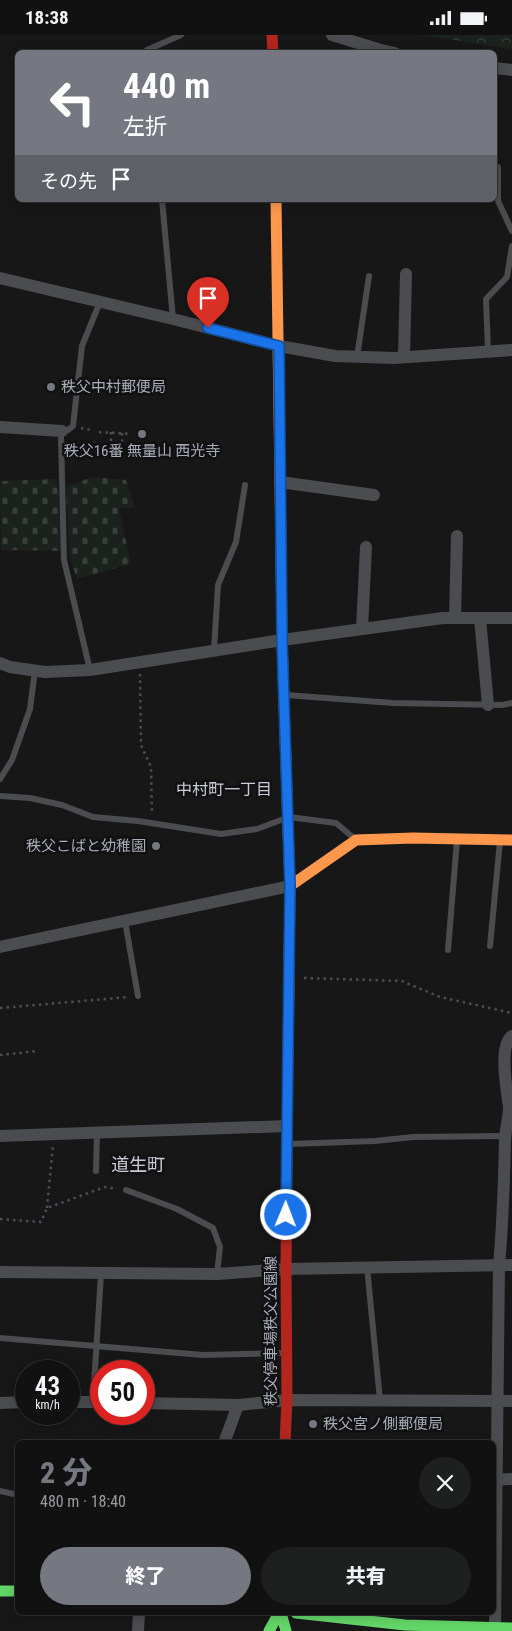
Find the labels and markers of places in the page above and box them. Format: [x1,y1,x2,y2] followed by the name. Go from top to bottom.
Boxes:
[187,277,229,328] pin
[61,378,166,396] place label: 秩父中村郵便局
[45,381,57,393] marker: 秩父中村郵便局
[136,428,148,440] marker: 秩父16番 無量山 西光寺
[64,442,220,460] place label: 秩父16番 無量山 西光寺
[26,837,146,855] place label: 秩父こばと幼稚園
[150,840,162,852] marker: 秩父こばと幼稚園
[323,1415,443,1433] place label: 秩父宮ノ側郵便局
[307,1418,319,1430] marker: 秩父宮ノ側郵便局

